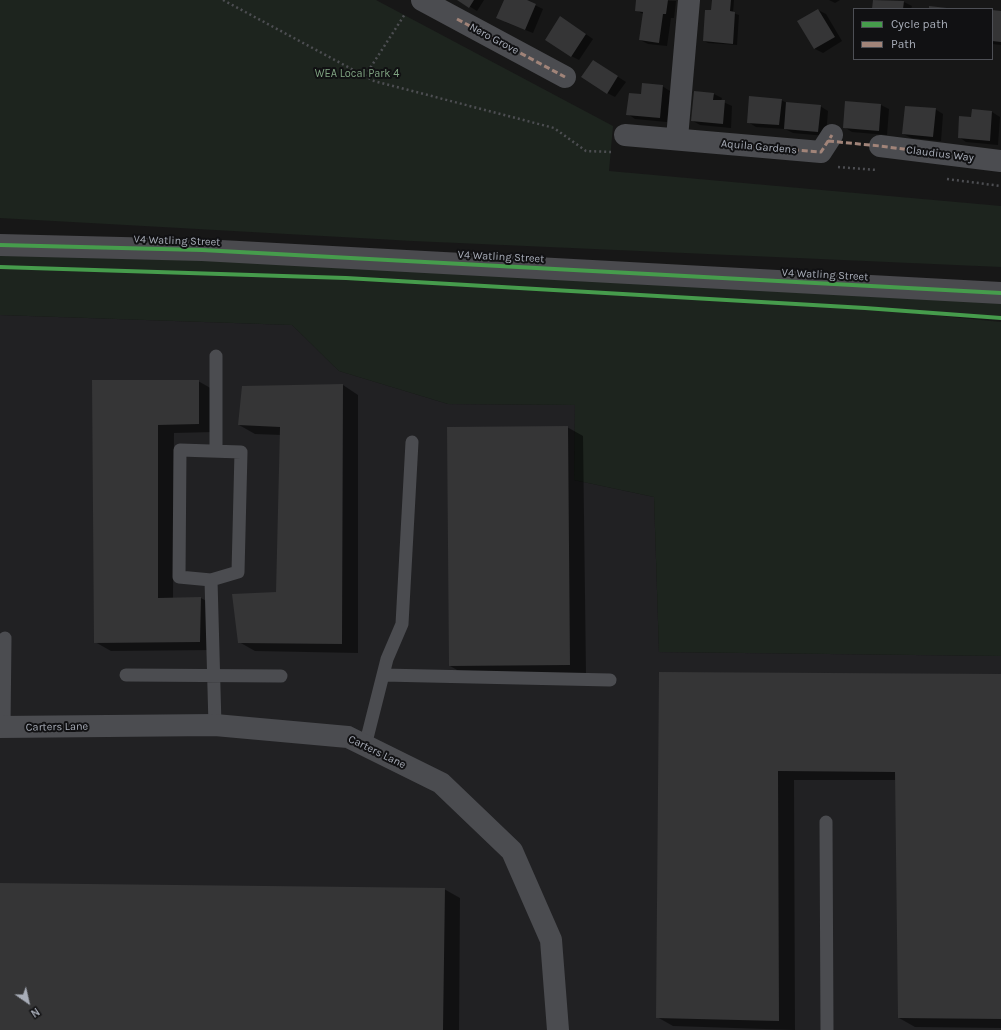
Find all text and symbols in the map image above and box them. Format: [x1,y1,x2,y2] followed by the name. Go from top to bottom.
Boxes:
[853,8,993,60] legend
[891,17,948,31] text: Cycle path
[467,20,521,58] street label: Nero Grove
[891,37,916,51] text: Path
[315,67,399,81] park label: WEA Local Park 4
[721,137,797,157] street label: Aquila Gardens
[905,143,975,165] street label: Claudius Way
[133,233,221,249] street label: V4 Watling Street
[457,248,545,266] street label: V4 Watling Street
[781,266,869,284] street label: V4 Watling Street
[26,720,88,734] street label: Carters Lane
[346,732,408,772] street label: Carters Lane
[8,982,48,1022] north arrow
[28,1005,42,1020] text: N

